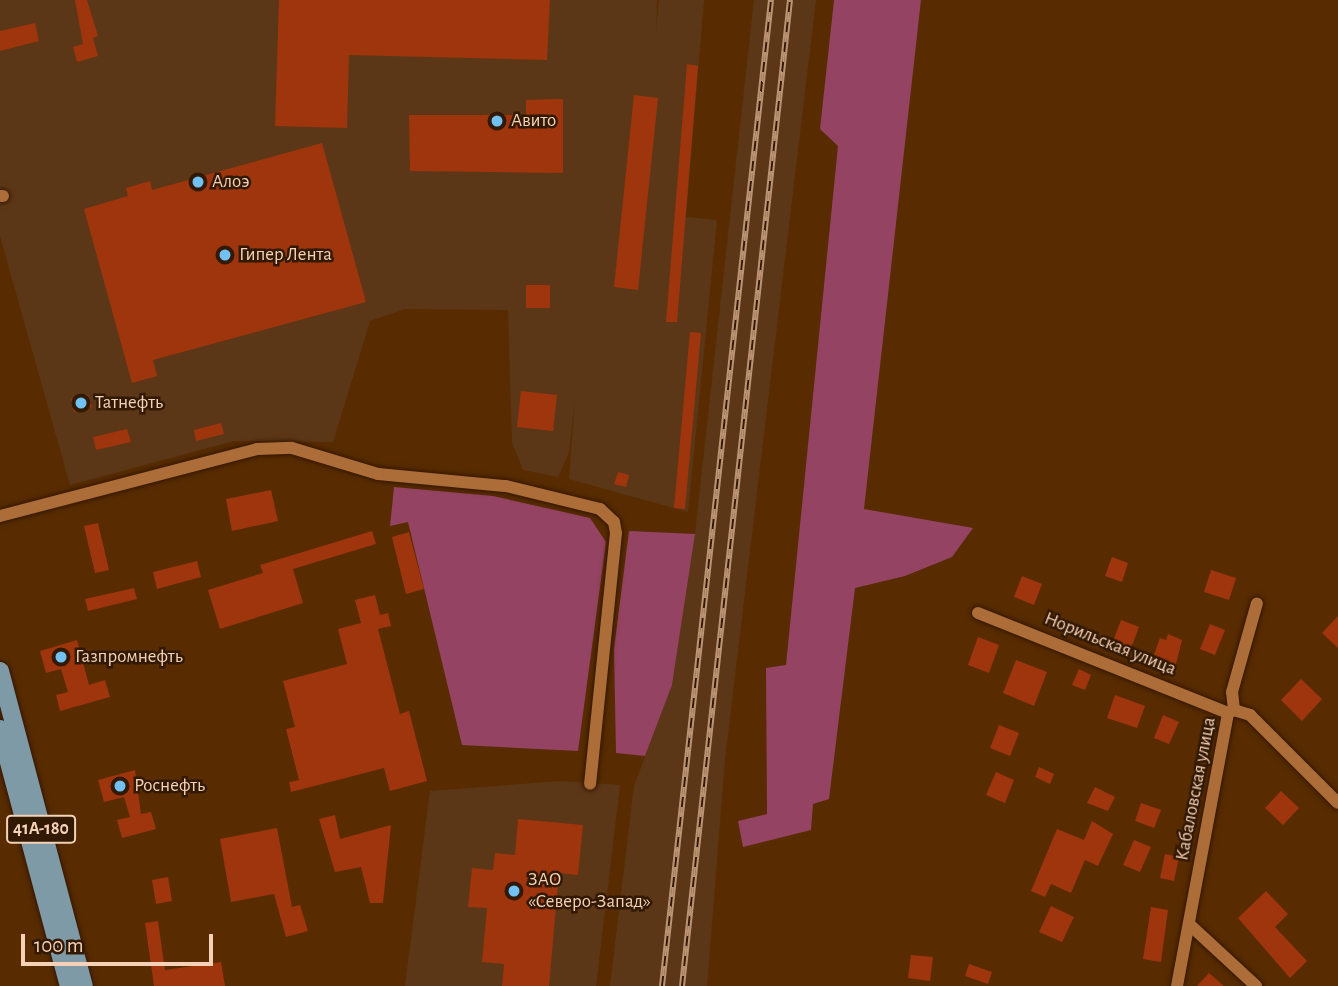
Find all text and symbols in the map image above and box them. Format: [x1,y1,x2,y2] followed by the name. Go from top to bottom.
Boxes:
[511,110,556,132] place label: Авито
[489,113,505,129] marker: Авито
[212,171,249,193] place label: Алоэ
[190,174,206,190] marker: Алоэ
[239,244,332,266] place label: Гипер Лента
[217,247,233,263] marker: Гипер Лента
[95,392,163,414] place label: Татнефть
[73,395,89,411] marker: Татнефть
[1041,607,1179,681] street label: Норильская улица
[75,646,183,668] place label: Газпромнефть
[53,649,69,665] marker: Газпромнефть
[1171,715,1221,863] street label: Кабаловская улица
[134,775,205,797] place label: Роснефть
[112,778,128,794] marker: Роснефть
[6,814,76,844] road number: 41А-180
[528,869,651,913] place label: ЗАО «Северо-Запад»
[506,883,522,899] marker: ЗАО «Северо-Запад»
[24,920,217,964] scale bar
[34,935,84,956] text: 100 m

